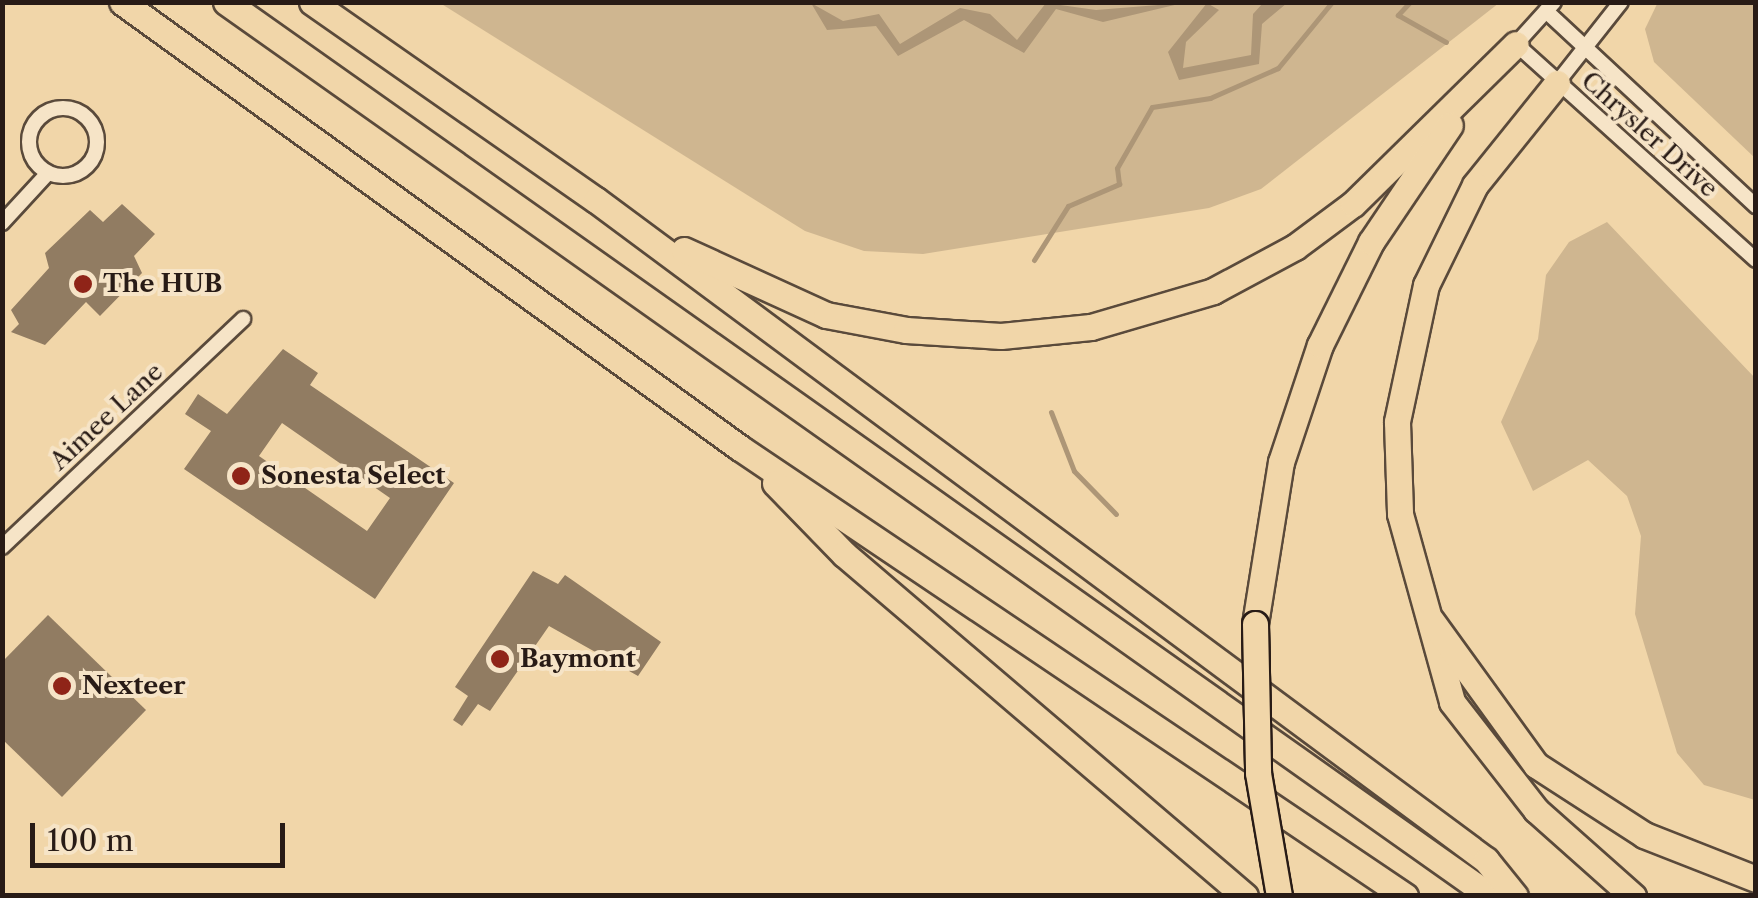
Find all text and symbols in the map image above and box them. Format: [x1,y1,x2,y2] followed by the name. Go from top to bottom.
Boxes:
[1575,66,1723,204] street label: Chrysler Drive
[103,269,222,299] place label: The HUB
[72,273,94,295] marker: The HUB
[44,357,170,477] street label: Aimee Lane
[261,461,446,491] place label: Sonesta Select
[230,465,252,487] marker: Sonesta Select
[520,644,636,674] place label: Baymont
[489,648,511,670] marker: Baymont
[82,671,185,701] place label: Nexteer
[51,675,73,697] marker: Nexteer
[35,803,290,865] scale bar
[47,822,134,859] text: 100 m

